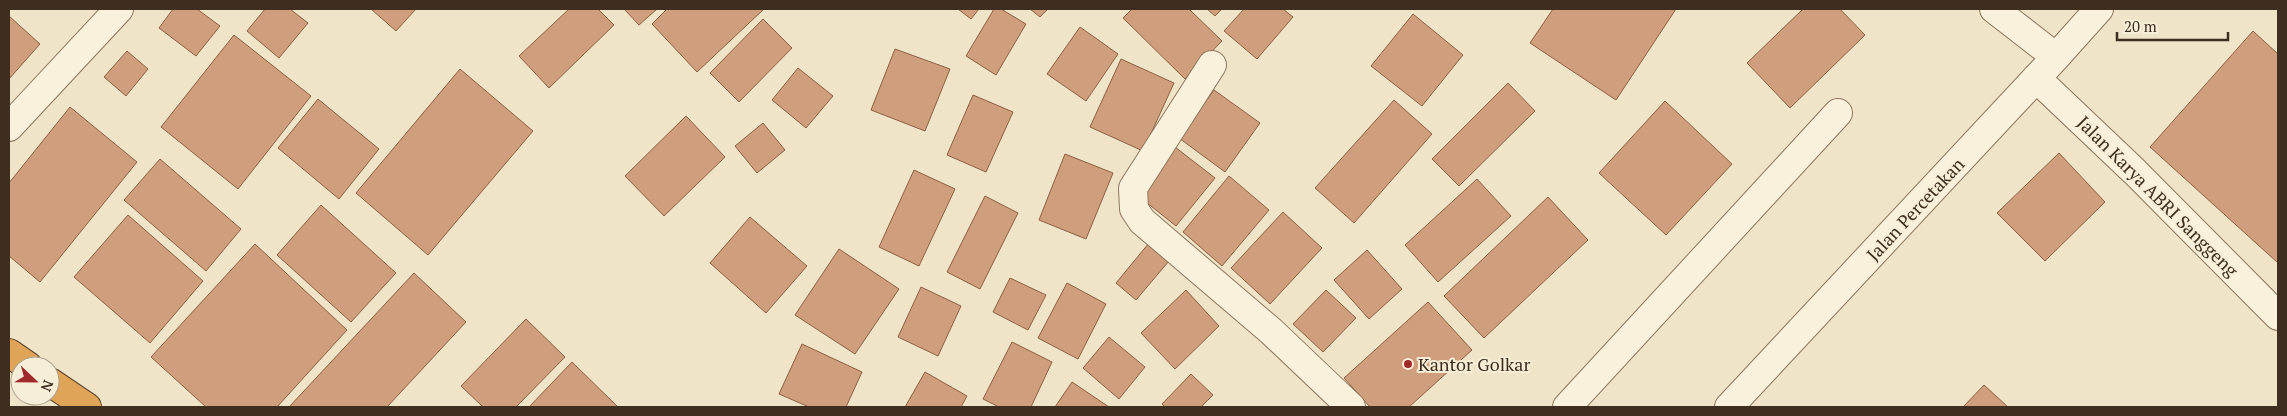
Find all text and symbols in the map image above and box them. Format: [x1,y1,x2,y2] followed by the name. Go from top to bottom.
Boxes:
[2117,10,2228,42] scale bar
[2124,16,2157,36] text: 20 m
[2072,110,2244,282] street label: Jalan Karya ABRI Sanggeng
[1861,152,1969,266] street label: Jalan Percetakan
[1418,352,1530,376] place label: Kantor Golkar
[10,356,60,406] north arrow
[1402,358,1414,370] marker: Kantor Golkar
[37,378,58,395] text: N

